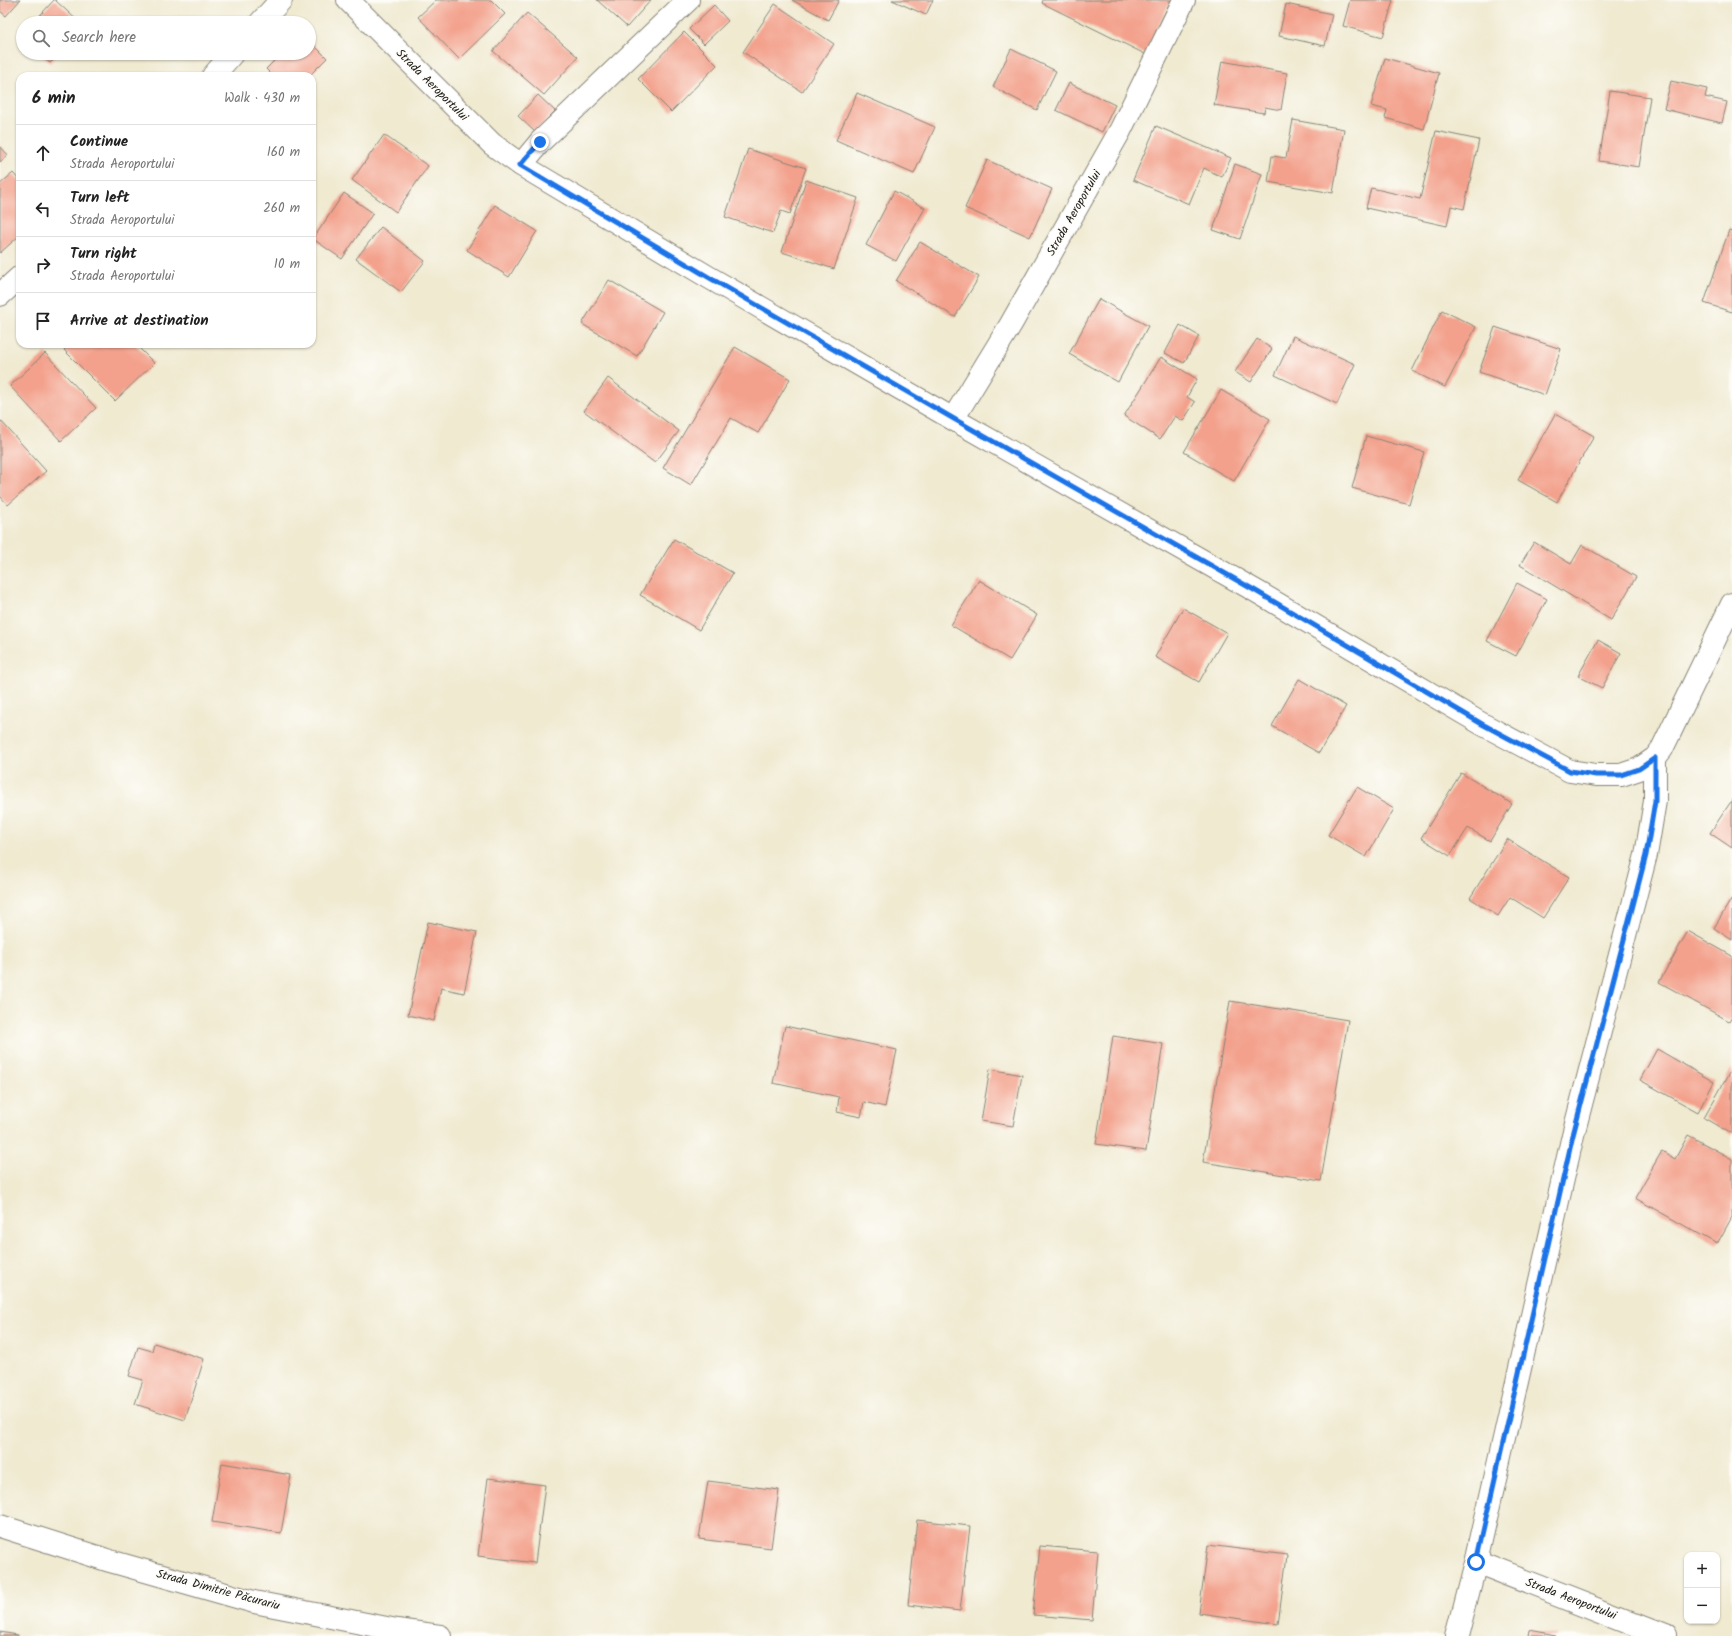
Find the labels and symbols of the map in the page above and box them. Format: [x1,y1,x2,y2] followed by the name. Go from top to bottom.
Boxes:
[391,44,474,127] street label: Strada Aeroportului
[531,133,549,151] route end
[1042,166,1107,259] street label: Strada Aeroportului
[1467,1553,1485,1571] route start
[154,1564,282,1616] street label: Strada Dimitrie Păcurariu
[1523,1573,1620,1626] street label: Strada Aeroportului

